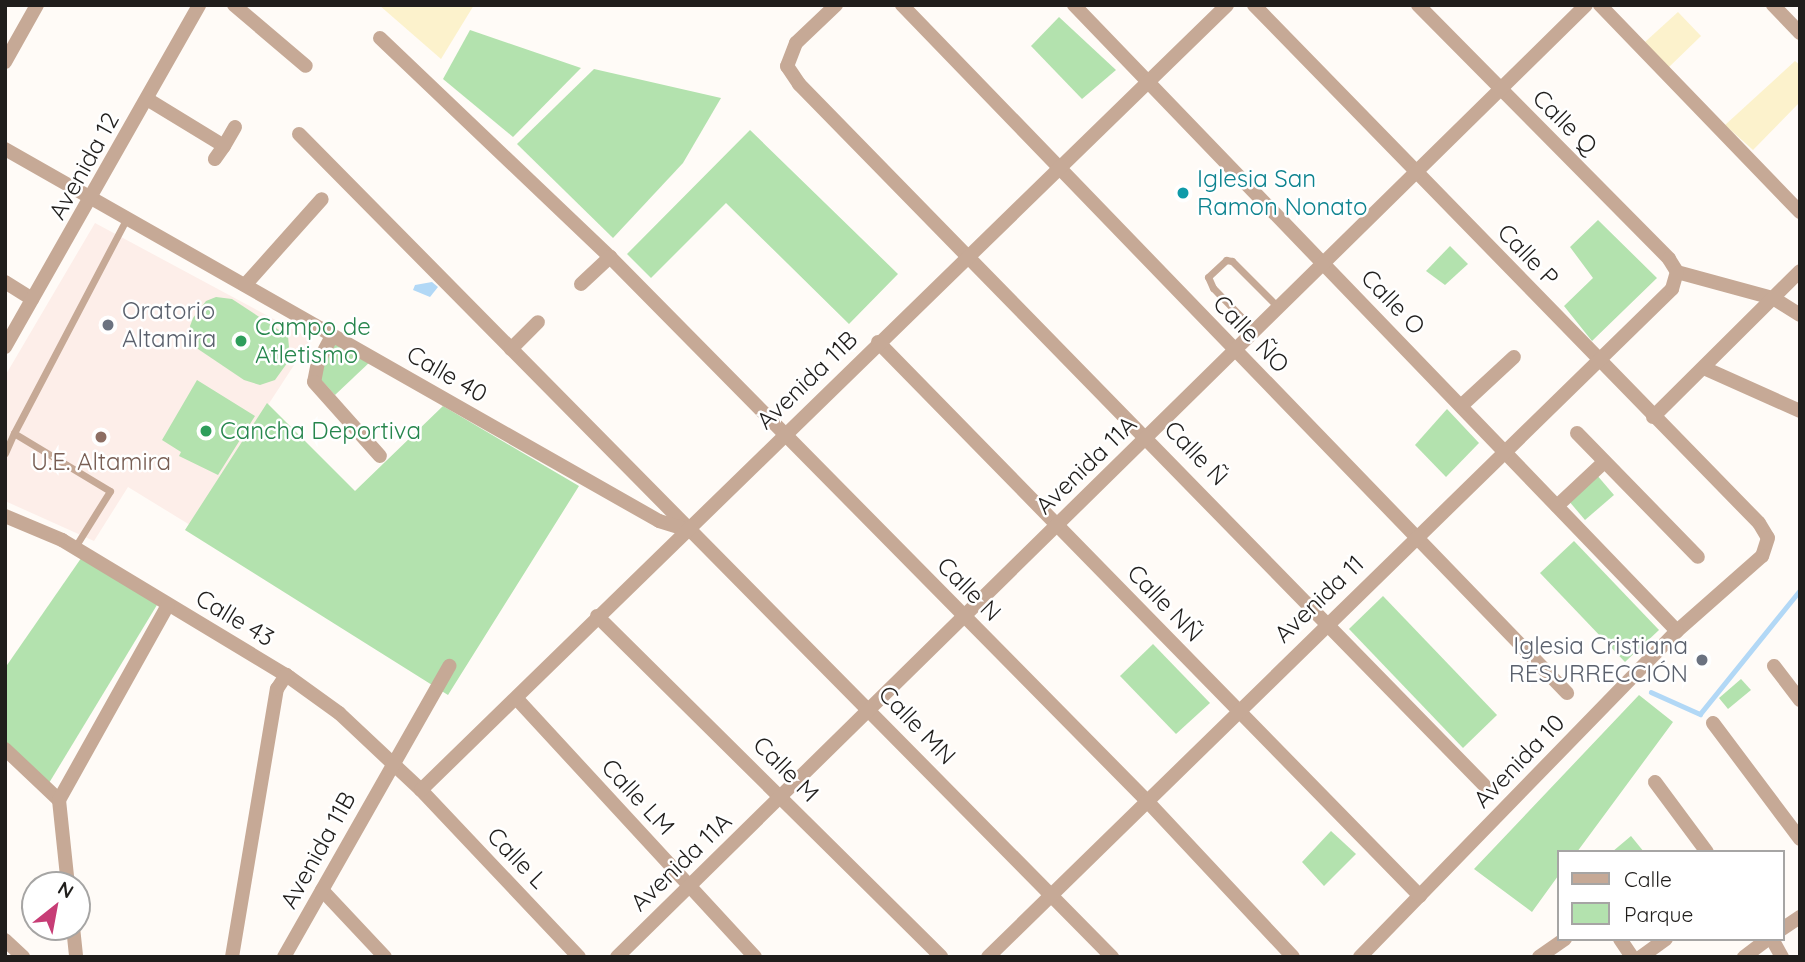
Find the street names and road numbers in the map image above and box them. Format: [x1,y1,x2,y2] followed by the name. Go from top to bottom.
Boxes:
[1527,84,1603,160] street label: Calle Q
[43,107,125,225] street label: Avenida 12
[1491,218,1565,292] street label: Calle P
[1355,263,1431,341] street label: Calle O
[1207,289,1295,379] street label: Calle ÑO
[751,325,863,435] street label: Avenida 11B
[402,340,492,408] street label: Calle 40
[1030,410,1142,520] street label: Avenida 11A
[1158,415,1234,491] street label: Calle Ñ
[1268,549,1370,649] street label: Avenida 11
[931,551,1007,627] street label: Calle N
[1121,558,1209,648] street label: Calle NÑ
[191,583,279,653] street label: Calle 43
[872,680,962,770] street label: Calle MN
[1467,708,1571,814] street label: Avenida 10
[747,730,825,808] street label: Calle M
[596,753,680,841] street label: Calle LM
[274,787,362,913] street label: Avenida 11B
[625,807,737,917] street label: Avenida 11A
[481,821,553,895] street label: Calle L

